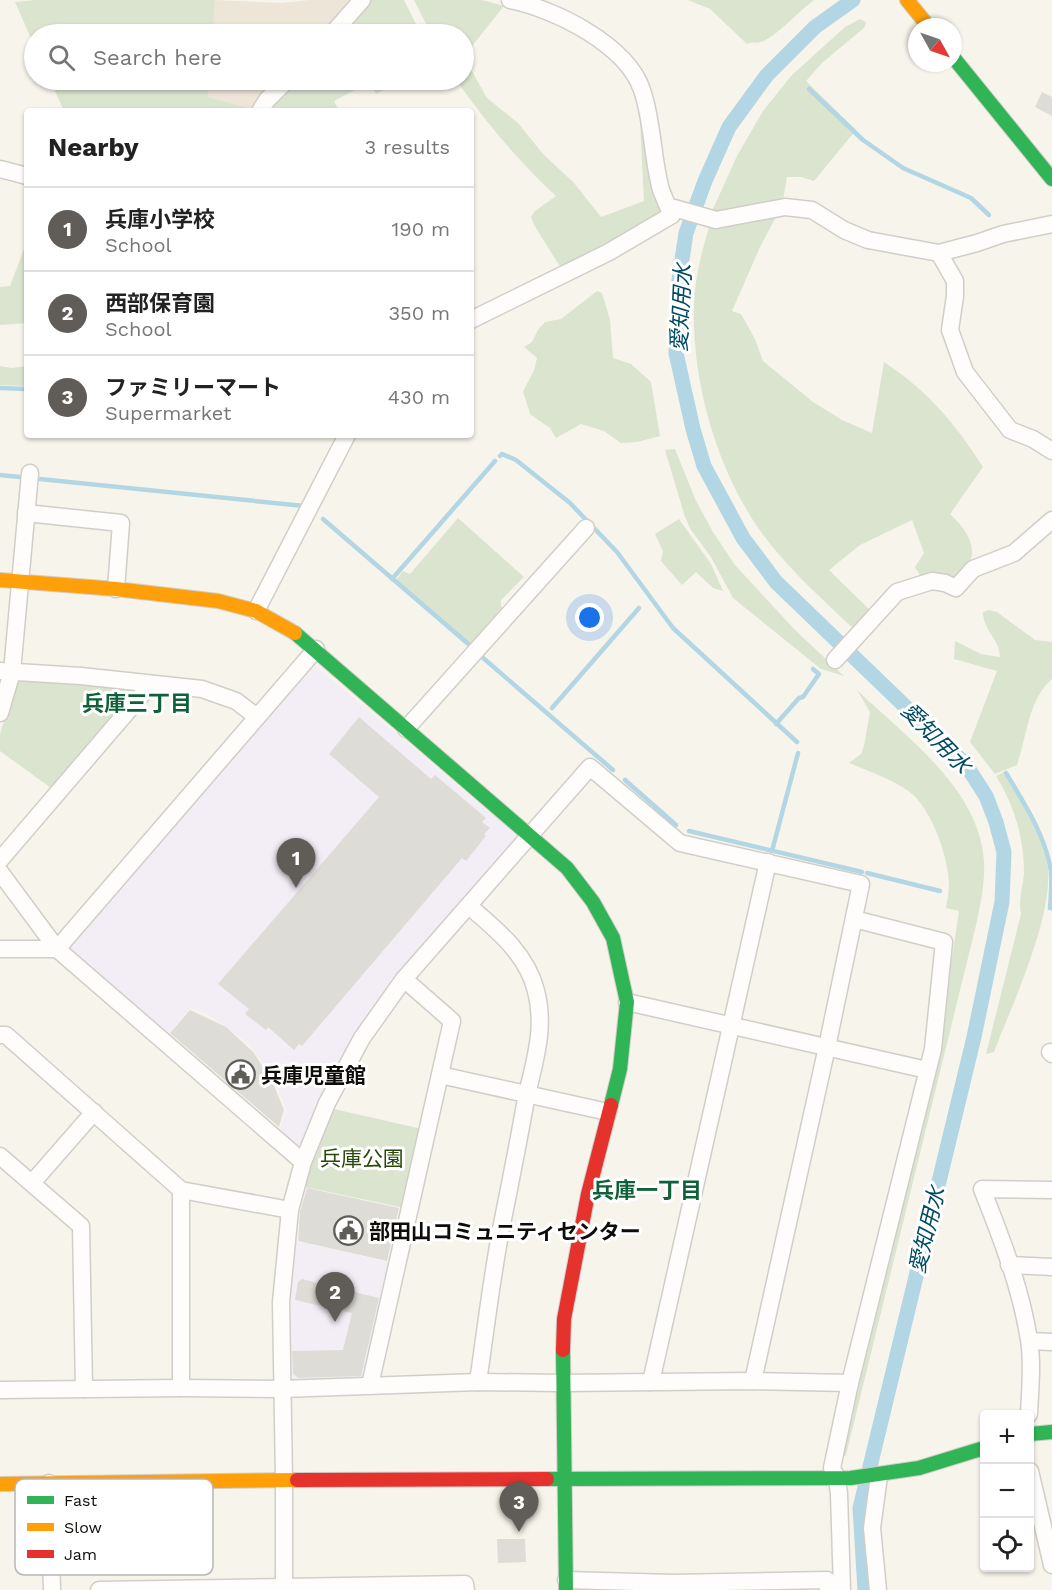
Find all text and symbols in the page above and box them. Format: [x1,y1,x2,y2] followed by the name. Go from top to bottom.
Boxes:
[908,18,962,72] north arrow
[24,24,474,90] search box
[45,41,78,74] icon: search
[93,45,222,70] text: Search here
[48,132,139,162] text: Nearby
[365,135,450,159] text: 3 results
[105,207,215,232] text: 兵庫小学校
[63,217,72,241] text: 1
[392,217,450,241] text: 190 m
[105,233,172,257] text: School
[666,261,696,353] water label: 愛知用水
[105,291,215,316] text: 西部保育園
[62,301,73,325] text: 2
[388,301,450,325] text: 350 m
[105,317,172,341] text: School
[105,375,281,400] text: ファミリーマート
[62,385,73,409] text: 3
[388,385,450,409] text: 430 m
[105,401,231,425] text: Supermarket
[575,603,604,632] your location
[82,691,192,716] district label: 兵庫三丁目
[896,698,977,780] water label: 愛知用水
[276,838,316,888] pin: 1
[224,1059,256,1091] public building icon: 兵庫児童館
[261,1063,366,1088] place label: 兵庫児童館
[320,1146,404,1171] park label: 兵庫公園
[592,1178,702,1203] district label: 兵庫一丁目
[904,1182,950,1276] water label: 愛知用水
[332,1215,364,1247] public building icon: 部田山コミュニティセンター
[369,1219,641,1244] place label: 部田山コミュニティセンター
[316,1272,354,1322] pin: 2
[980,1410,1034,1572] map controls
[980,1410,1034,1464] button: +
[980,1464,1034,1518] button: −
[15,1479,213,1575] legend
[500,1482,538,1532] pin: 3
[64,1491,97,1510] text: Fast
[64,1518,102,1537] text: Slow
[980,1518,1034,1572] button: locate
[64,1545,97,1564] text: Jam

